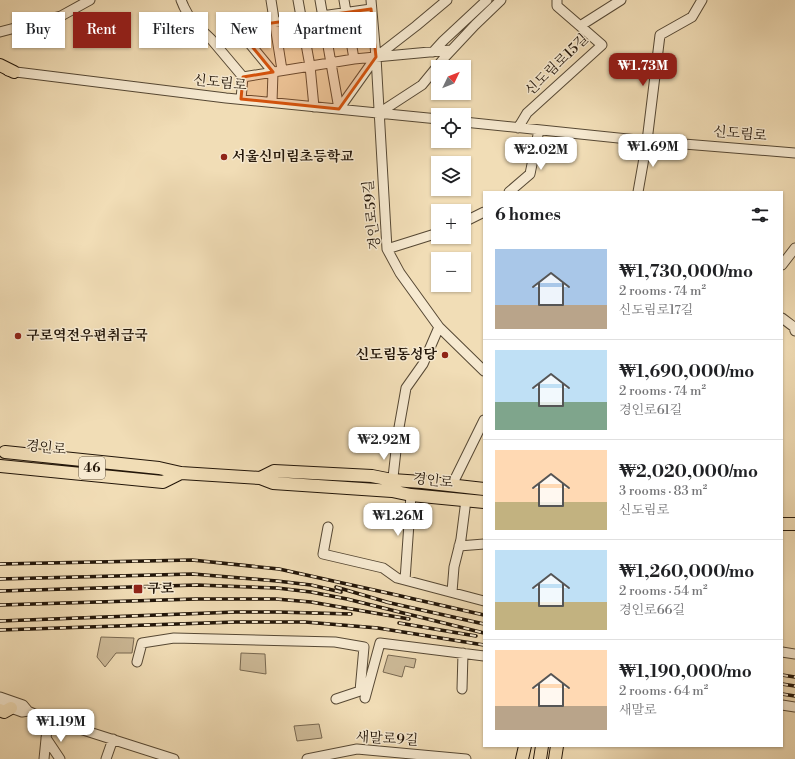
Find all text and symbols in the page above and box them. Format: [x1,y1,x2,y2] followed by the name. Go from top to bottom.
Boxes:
[12,12,65,48] chip: Buy
[73,12,131,48] chip: Rent
[139,12,208,48] chip: Filters
[216,12,271,48] chip: New
[279,12,376,48] chip: Apartment
[521,30,593,100] street label: 신도림로15길
[610,53,676,87] pin: ₩1.73M
[618,58,668,74] text: ₩1.73M
[431,60,471,100] north arrow
[431,60,471,292] map controls
[192,71,248,95] street label: 신도림로
[431,108,471,148] button: locate
[712,123,768,145] street label: 신도림로
[620,134,686,168] pin: ₩1.69M
[508,137,574,171] pin: ₩2.02M
[627,139,679,155] text: ₩1.69M
[514,142,568,158] text: ₩2.02M
[232,148,354,166] place label: 서울신미림초등학교
[219,152,229,162] marker: 서울신미림초등학교
[431,156,471,196] button: layers
[359,179,385,251] street label: 경인로59길
[431,204,471,244] button: +
[495,204,561,226] text: 6 homes
[749,204,771,226] icon: filters
[431,252,471,292] button: −
[619,261,753,283] text: ₩1,730,000/mo
[527,265,575,313] icon: home
[619,283,706,299] text: 2 rooms · 74 m²
[619,302,693,318] text: 신도림로17길
[26,327,148,345] place label: 구로역전우편취급국
[13,331,23,341] marker: 구로역전우편취급국
[356,346,437,364] place label: 신도림동성당
[440,350,450,360] marker: 신도림동성당
[619,361,754,383] text: ₩1,690,000/mo
[527,366,575,414] icon: home
[619,383,706,399] text: 2 rooms · 74 m²
[619,402,682,418] text: 경인로61길
[351,427,417,461] pin: ₩2.92M
[357,432,411,448] text: ₩2.92M
[25,437,68,459] street label: 경인로
[79,457,105,479] road number: 46
[619,461,758,483] text: ₩2,020,000/mo
[527,466,575,514] icon: home
[412,470,455,492] street label: 경인로
[619,483,707,499] text: 3 rooms · 83 m²
[619,502,669,518] text: 신도림로
[365,503,431,537] pin: ₩1.26M
[372,508,424,524] text: ₩1.26M
[619,561,754,583] text: ₩1,260,000/mo
[527,566,575,614] icon: home
[147,580,175,598] place label: 구로
[132,583,144,595] marker: 구로
[619,583,708,599] text: 2 rooms · 54 m²
[619,602,685,618] text: 경인로66길
[619,661,752,683] text: ₩1,190,000/mo
[527,666,575,714] icon: home
[619,683,708,699] text: 2 rooms · 64 m²
[619,702,657,718] text: 새말로
[28,709,94,743] pin: ₩1.19M
[36,714,86,730] text: ₩1.19M
[355,728,419,750] street label: 새말로9길

